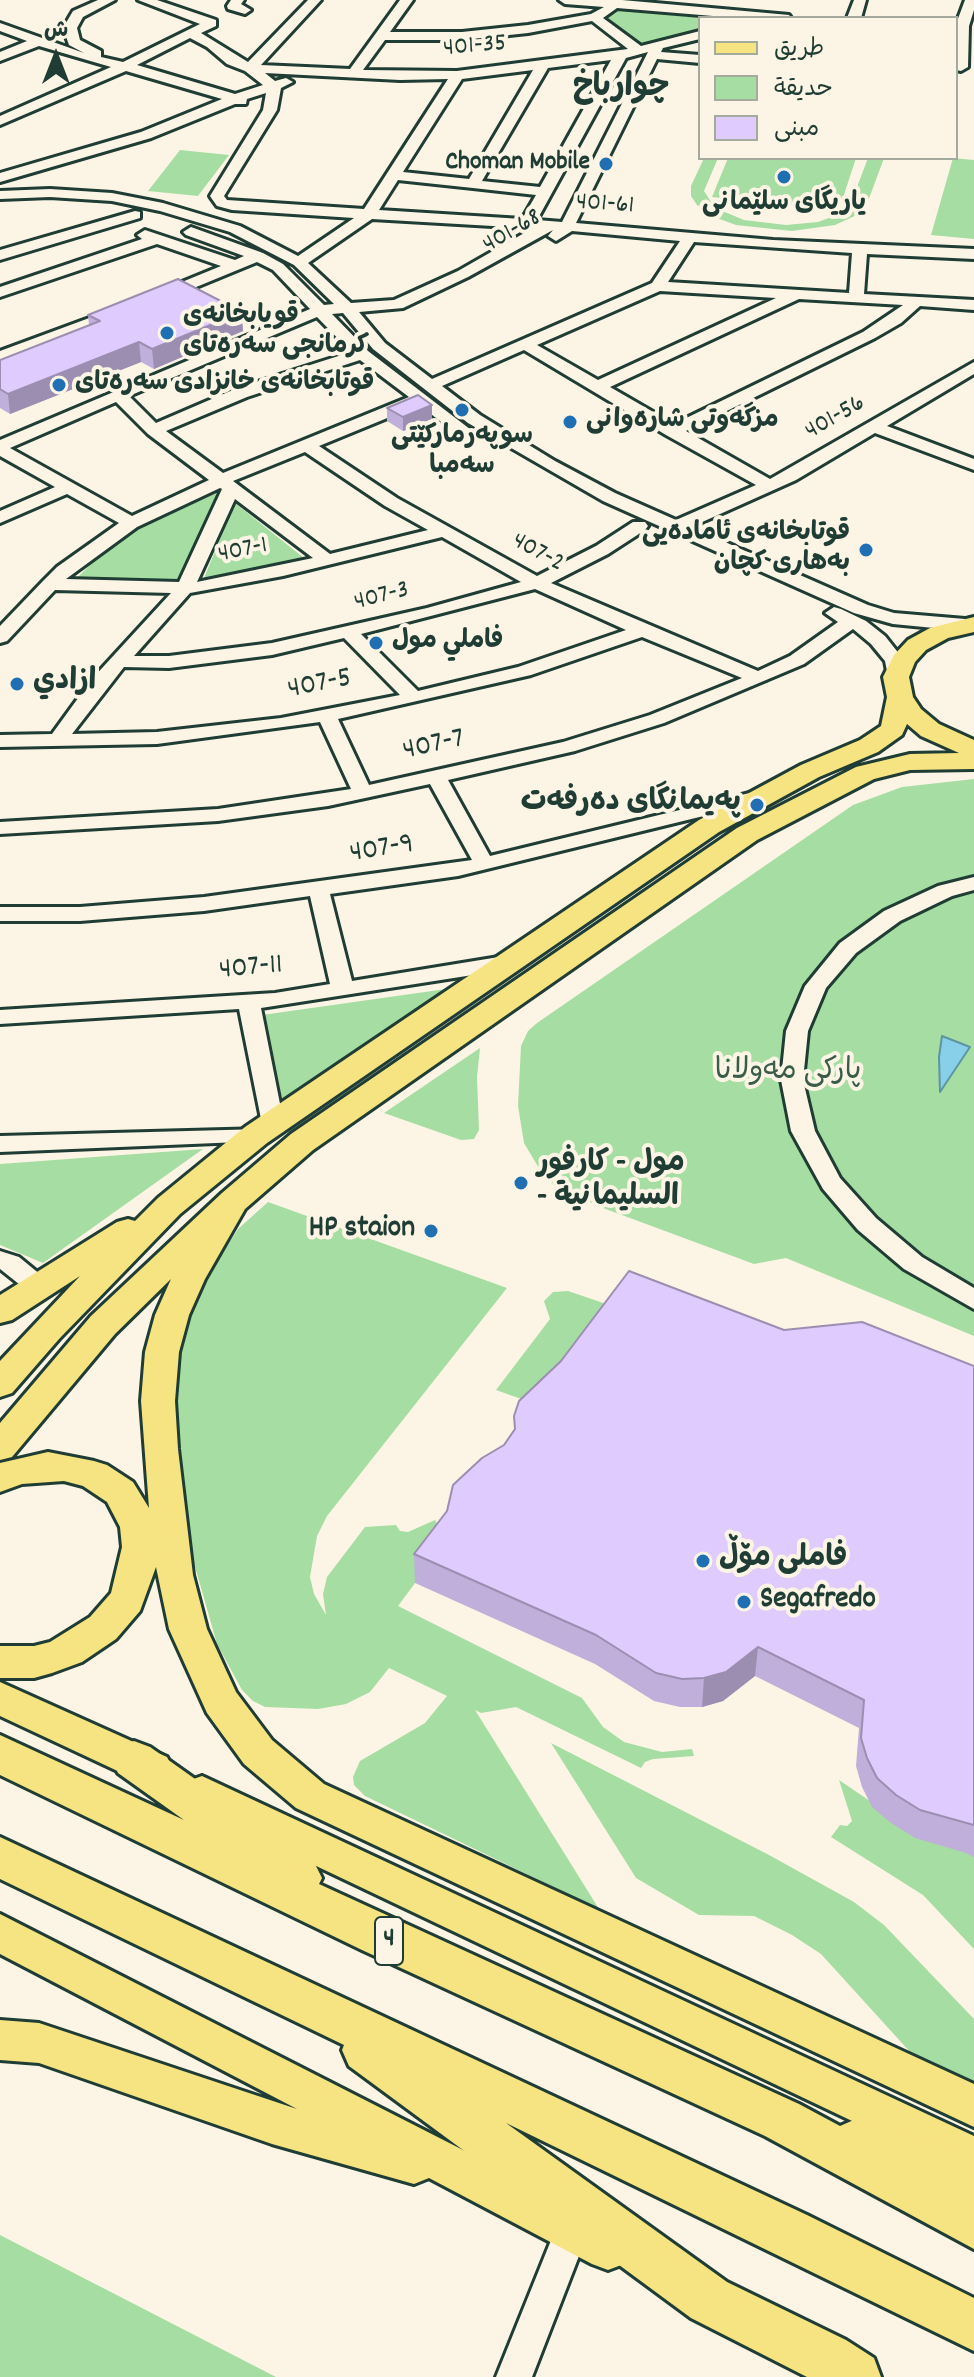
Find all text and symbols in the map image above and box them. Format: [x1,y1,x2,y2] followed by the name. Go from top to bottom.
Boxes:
[16,16,96,96] north arrow
[44,16,68,47] text: ش
[698,16,958,160] legend
[442,30,508,66] street label: 401-35
[774,33,824,67] text: طريق
[572,72,670,110] district label: چوارباخ
[774,73,833,107] text: حديقة
[774,113,819,147] text: مبنى
[445,148,590,180] place label: Choman Mobile
[597,155,615,173] marker: Choman Mobile
[775,168,793,186] marker: یاریگای سلێمانی
[575,188,635,224] street label: 401-61
[702,189,866,221] place label: یاریگای سلێمانی
[478,204,548,262] street label: 401-68
[183,302,369,364] place label: قویابخانەی کرمانجی سەرەتای
[158,324,176,342] marker: قویابخانەی کرمانجی سەرەتای
[75,369,374,401] place label: قوتابخانەی خانزادی سەرەتای
[50,376,68,394] marker: قوتابخانەی خانزادی سەرەتای
[800,389,872,449] street label: 401-56
[453,401,471,419] marker: سوپەرمارکێتی سەمبا
[586,406,779,438] place label: مزگەوتی شارەوانی
[561,413,579,431] marker: مزگەوتی شارەوانی
[391,422,533,484] place label: سوپەرمارکێتی سەمبا
[642,519,850,580] place label: قوتابخانەی ئامادەیی بەهاری کچان
[505,527,569,581] street label: 407-2
[216,532,270,572] street label: 407-1
[857,541,875,559] marker: قوتابخانەی ئامادەیی بەهاری کچان
[351,576,413,620] street label: 407-3
[392,627,503,659] place label: فاملي مول
[367,634,385,652] marker: فاملي مول
[285,662,355,710] street label: 407-5
[33,666,96,702] place label: ازادي
[8,675,26,693] marker: ازادي
[400,723,468,771] street label: 407-7
[521,787,741,823] place label: پەیمانگای دەرفەت
[748,796,766,814] marker: پەیمانگای دەرفەت
[347,828,417,874] street label: 407-9
[218,949,284,991] street label: 407-11
[714,1056,862,1092] park label: پارکی مەولانا
[537,1148,685,1218] place label: مول - كارفور - السليمانية
[512,1174,530,1192] marker: مول - كارفور - السليمانية
[309,1213,415,1249] place label: HP staion
[422,1222,440,1240] marker: HP staion
[719,1543,847,1579] place label: فاملی مۆڵ
[694,1552,712,1570] marker: فاملی مۆڵ
[760,1584,876,1620] place label: Segafredo
[735,1593,753,1611] marker: Segafredo
[375,1917,403,1965] road number: 4

